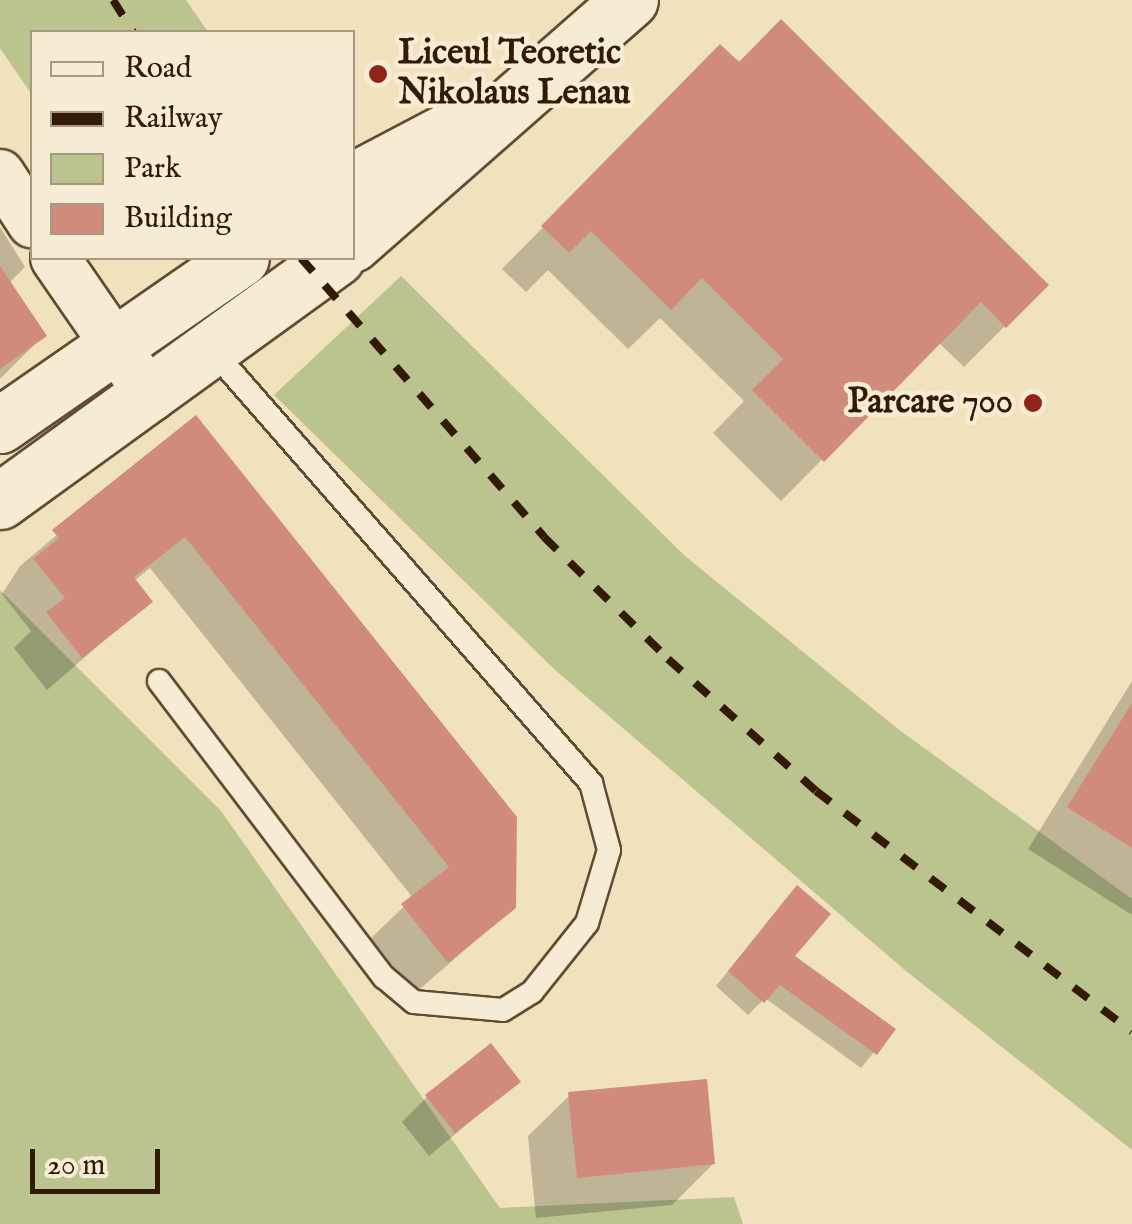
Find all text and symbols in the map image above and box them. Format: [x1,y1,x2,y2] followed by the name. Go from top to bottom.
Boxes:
[30,30,355,260] legend
[398,33,630,115] place label: Liceul Teoretic Nikolaus Lenau
[124,50,192,88] text: Road
[367,63,389,85] marker: Liceul Teoretic Nikolaus Lenau
[124,100,222,138] text: Railway
[124,150,181,188] text: Park
[124,200,232,238] text: Building
[848,382,1013,424] place label: Parcare 700
[1022,392,1044,414] marker: Parcare 700
[35,1129,165,1191] scale bar
[47,1147,106,1185] text: 20 m

